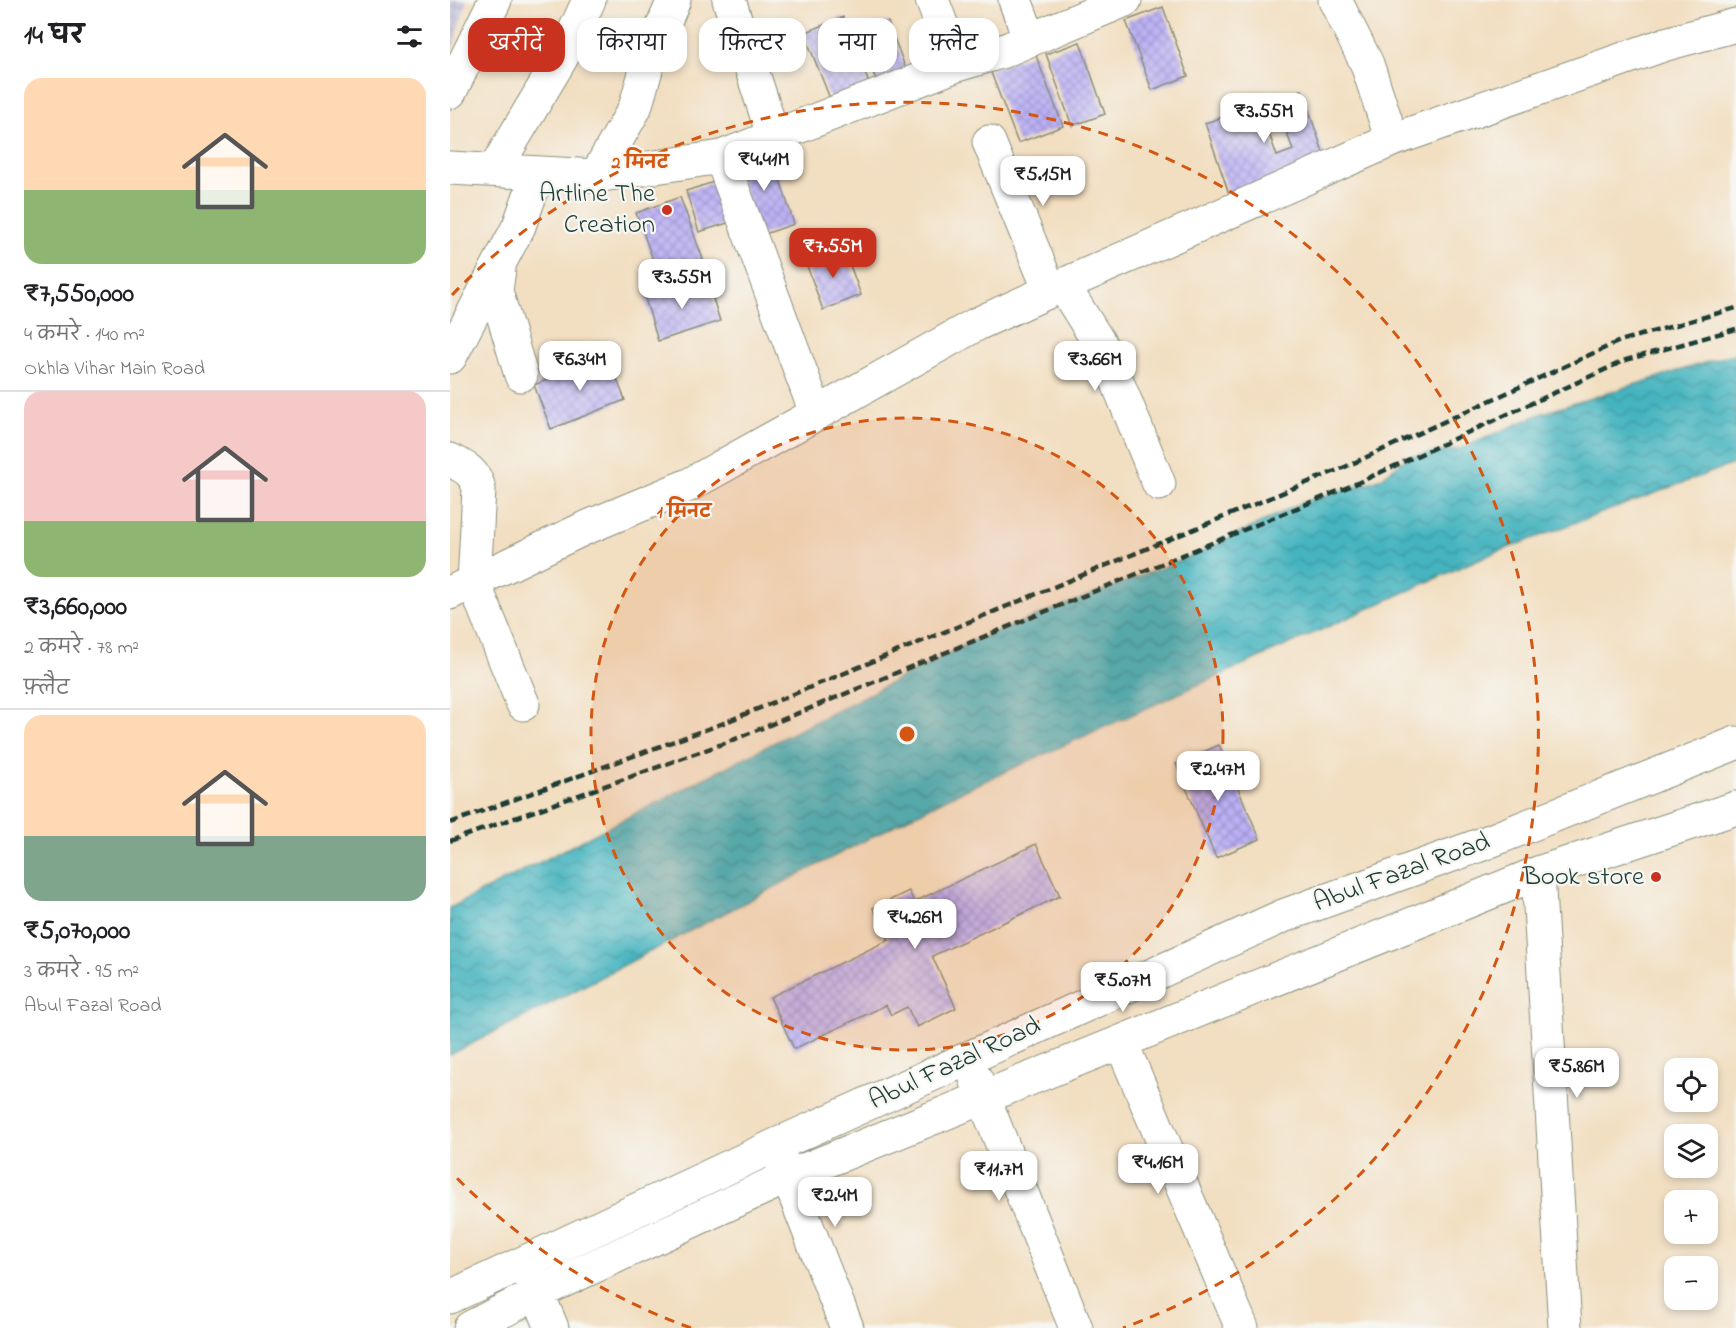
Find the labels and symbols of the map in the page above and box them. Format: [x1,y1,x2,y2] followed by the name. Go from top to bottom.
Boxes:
[1215,93,1313,144] pin: ₹3.55M
[715,141,813,192] pin: ₹4.41M
[610,147,671,177] text: 2 मिनट
[994,156,1092,207] pin: ₹5.15M
[539,175,656,245] place label: Artline The Creation
[660,203,674,217] marker: Artline The Creation
[784,228,882,279] pin: ₹7.55M
[633,259,731,310] pin: ₹3.55M
[531,341,629,392] pin: ₹6.34M
[1046,341,1144,392] pin: ₹3.66M
[657,496,713,526] text: 1 मिनट
[897,724,917,744] centre of rings
[1169,751,1267,802] pin: ₹2.47M
[1308,823,1496,923] street label: Abul Fazal Road
[1522,858,1645,897] place label: Book store
[1649,870,1663,884] marker: Book store
[866,899,964,950] pin: ₹4.26M
[1074,962,1172,1013] pin: ₹5.07M
[863,1007,1047,1121] street label: Abul Fazal Road
[1528,1048,1626,1099] pin: ₹5.86M
[1109,1144,1207,1195] pin: ₹4.16M
[950,1151,1048,1202] pin: ₹11.7M
[793,1177,877,1228] pin: ₹2.4M

